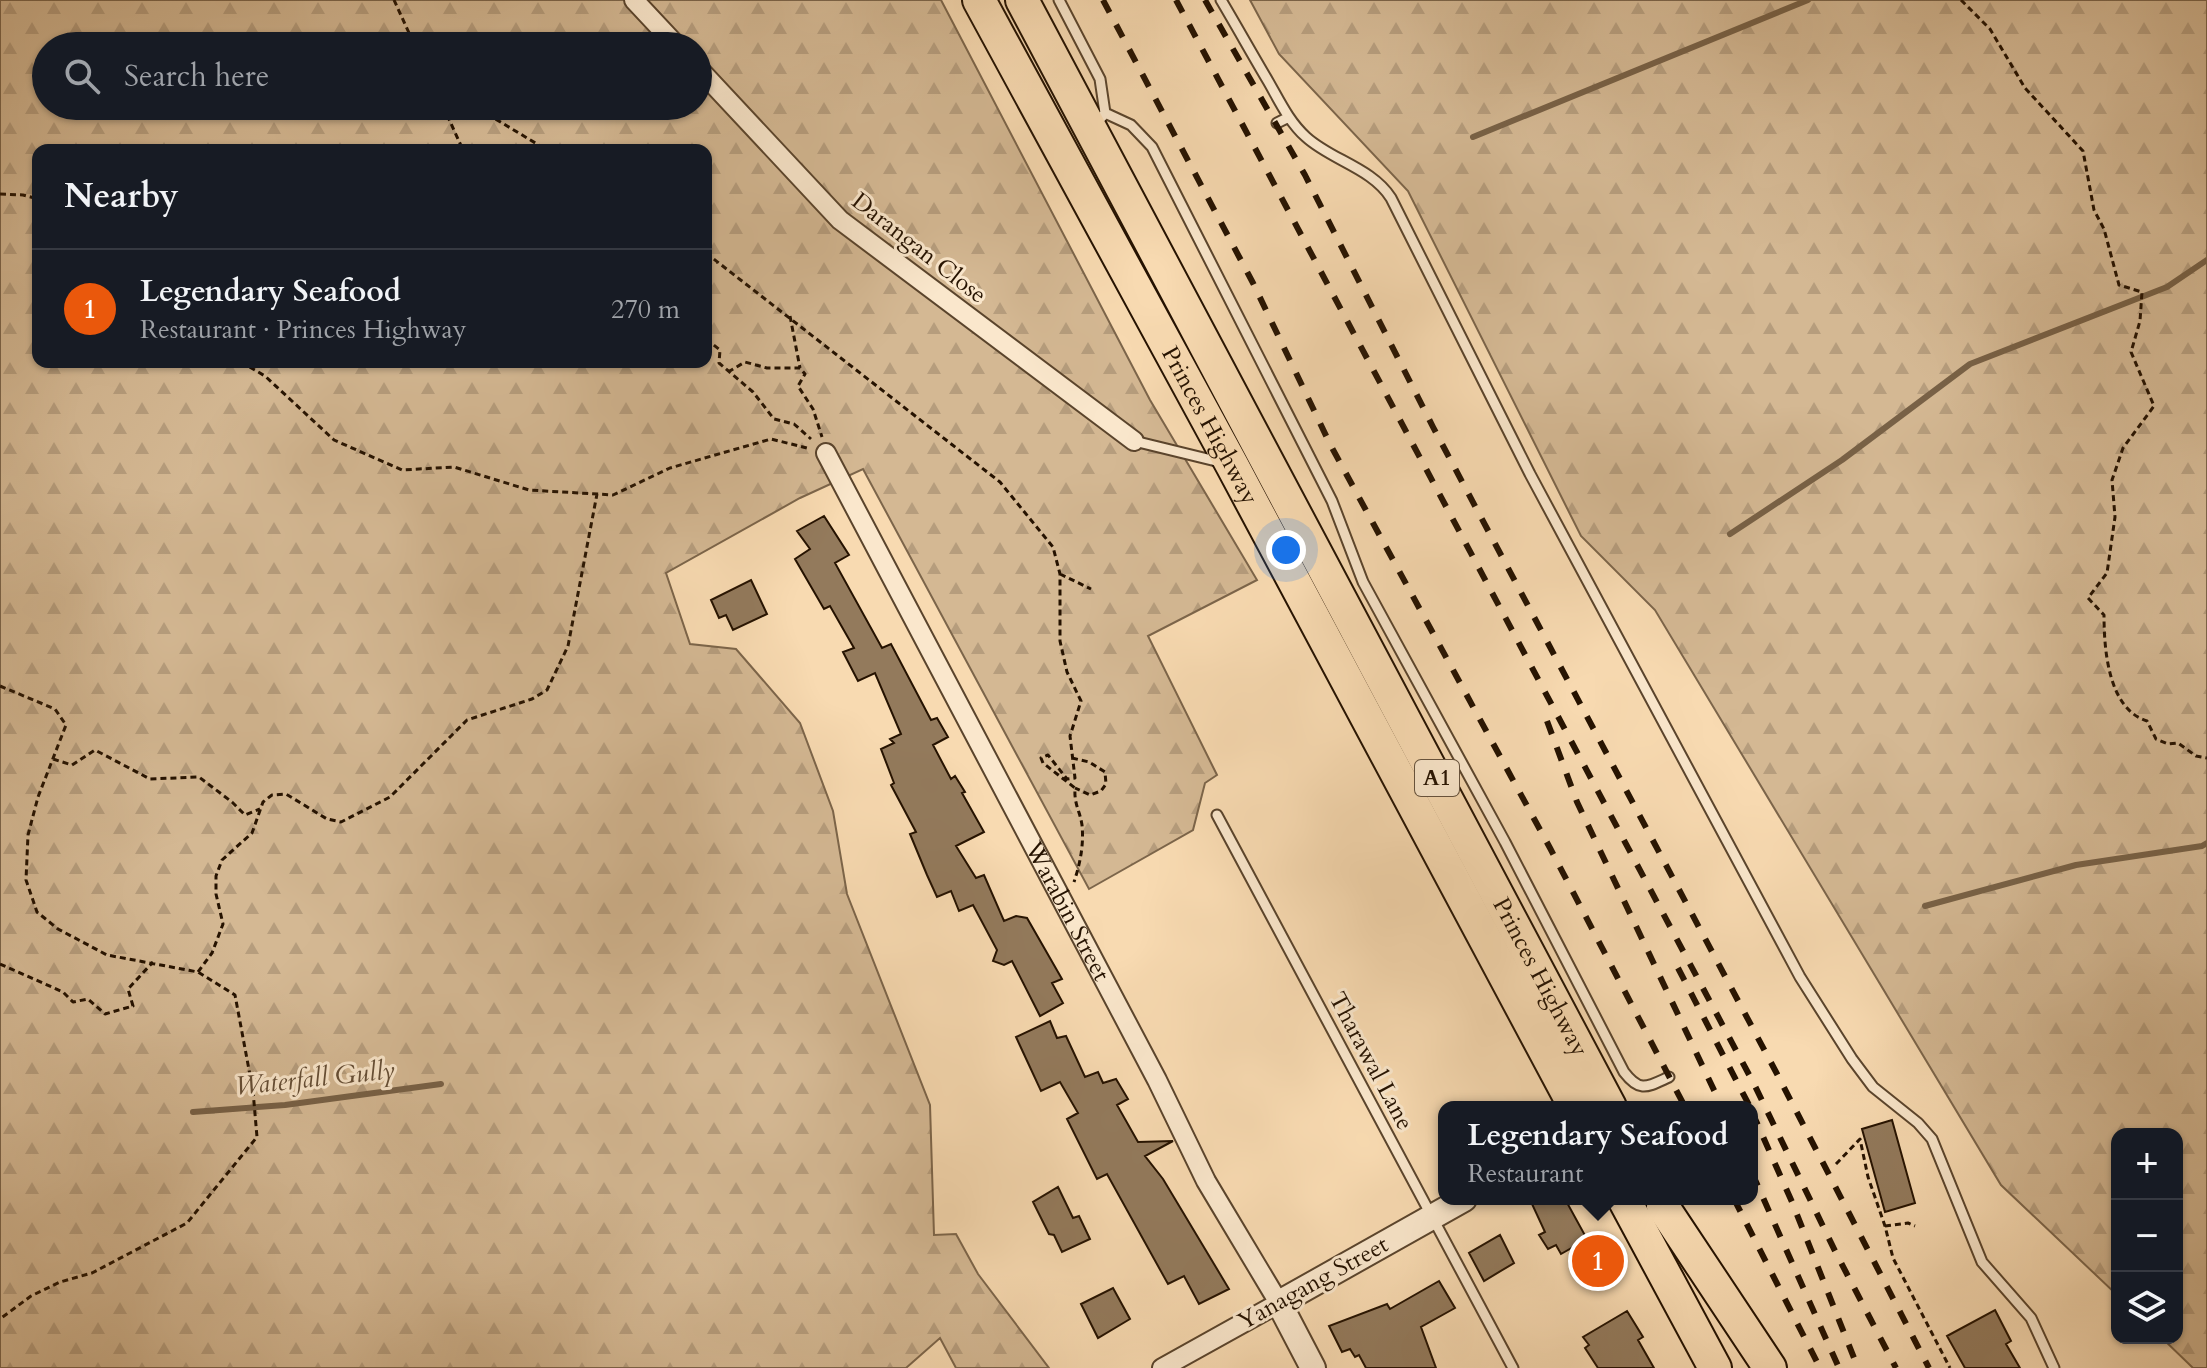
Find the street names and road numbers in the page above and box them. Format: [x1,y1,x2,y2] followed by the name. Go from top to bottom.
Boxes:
[845,185,993,311] street label: Darangan Close
[1154,340,1267,510] street label: Princes Highway
[1415,760,1459,796] road number: A1
[1017,835,1118,987] street label: Warabin Street
[1485,892,1597,1062] street label: Princes Highway
[1321,986,1421,1136] street label: Tharawal Lane
[1232,1228,1395,1338] street label: Yanagang Street

